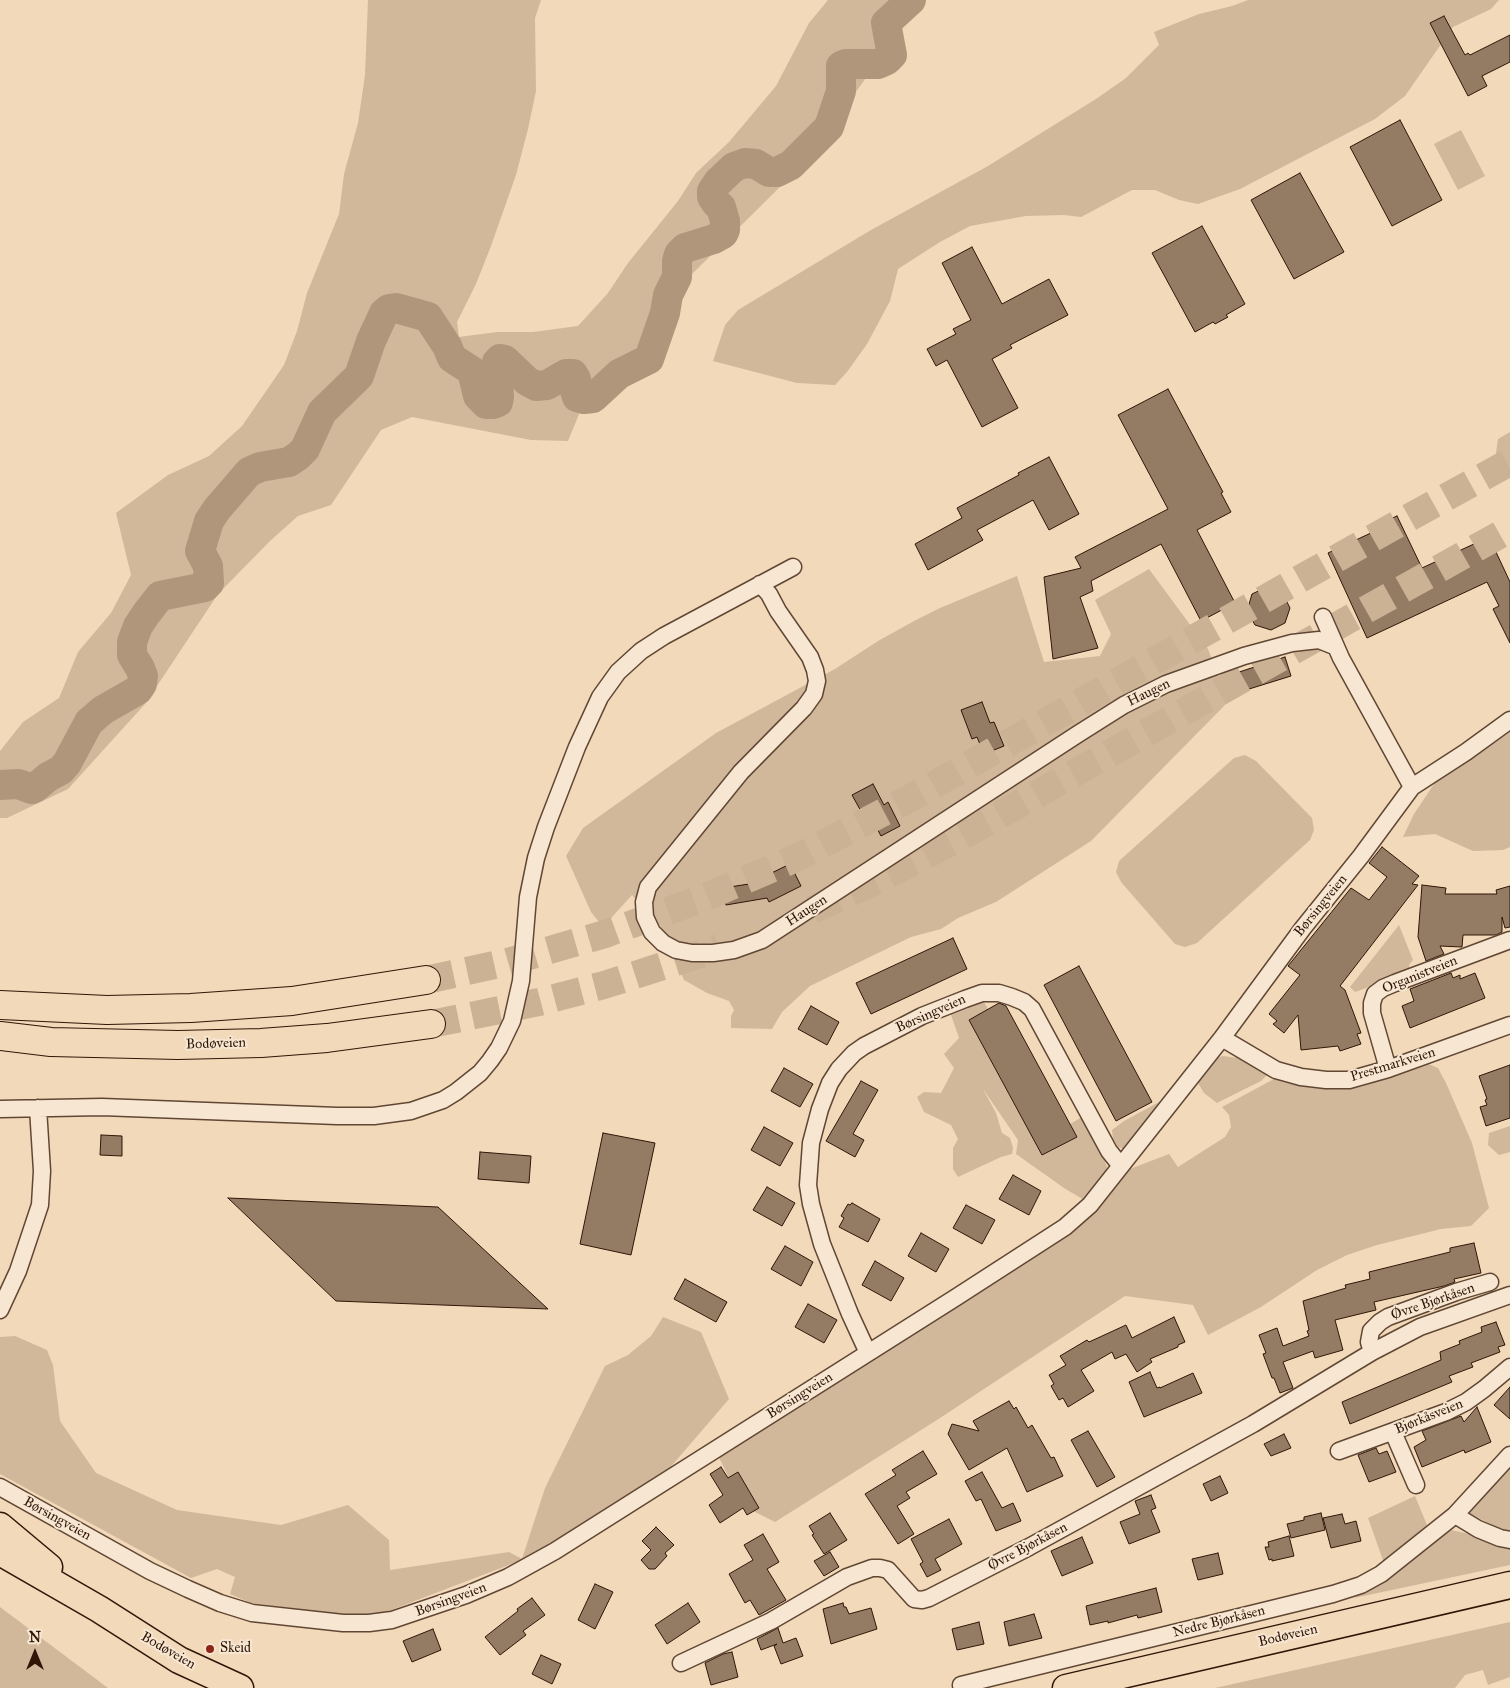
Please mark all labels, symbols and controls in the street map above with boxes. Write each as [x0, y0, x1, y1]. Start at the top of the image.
street label: Haugen [1125, 675, 1173, 711]
street label: Børsingveien [1291, 872, 1351, 940]
street label: Haugen [783, 892, 831, 930]
street label: Organistveien [1380, 952, 1460, 998]
street label: Børsingveien [894, 991, 968, 1037]
street label: Bodøveien [186, 1035, 246, 1053]
street label: Prestmarkveien [1349, 1044, 1437, 1086]
street label: Øvre Bjørkåsen [1389, 1280, 1477, 1324]
street label: Børsingveien [764, 1369, 836, 1423]
street label: Bjørkåsveien [1392, 1396, 1466, 1438]
street label: Børsingveien [20, 1494, 94, 1544]
street label: Øvre Bjørkåsen [986, 1519, 1070, 1575]
street label: Børsingveien [413, 1579, 489, 1621]
street label: Nedre Bjørkåsen [1171, 1602, 1267, 1642]
street label: Bodøveien [1257, 1621, 1319, 1651]
north arrow [10, 1628, 60, 1678]
text: N [29, 1629, 41, 1646]
street label: Bodøveien [138, 1629, 198, 1673]
place label: Skeid [220, 1641, 251, 1657]
marker: Skeid [204, 1643, 216, 1655]

